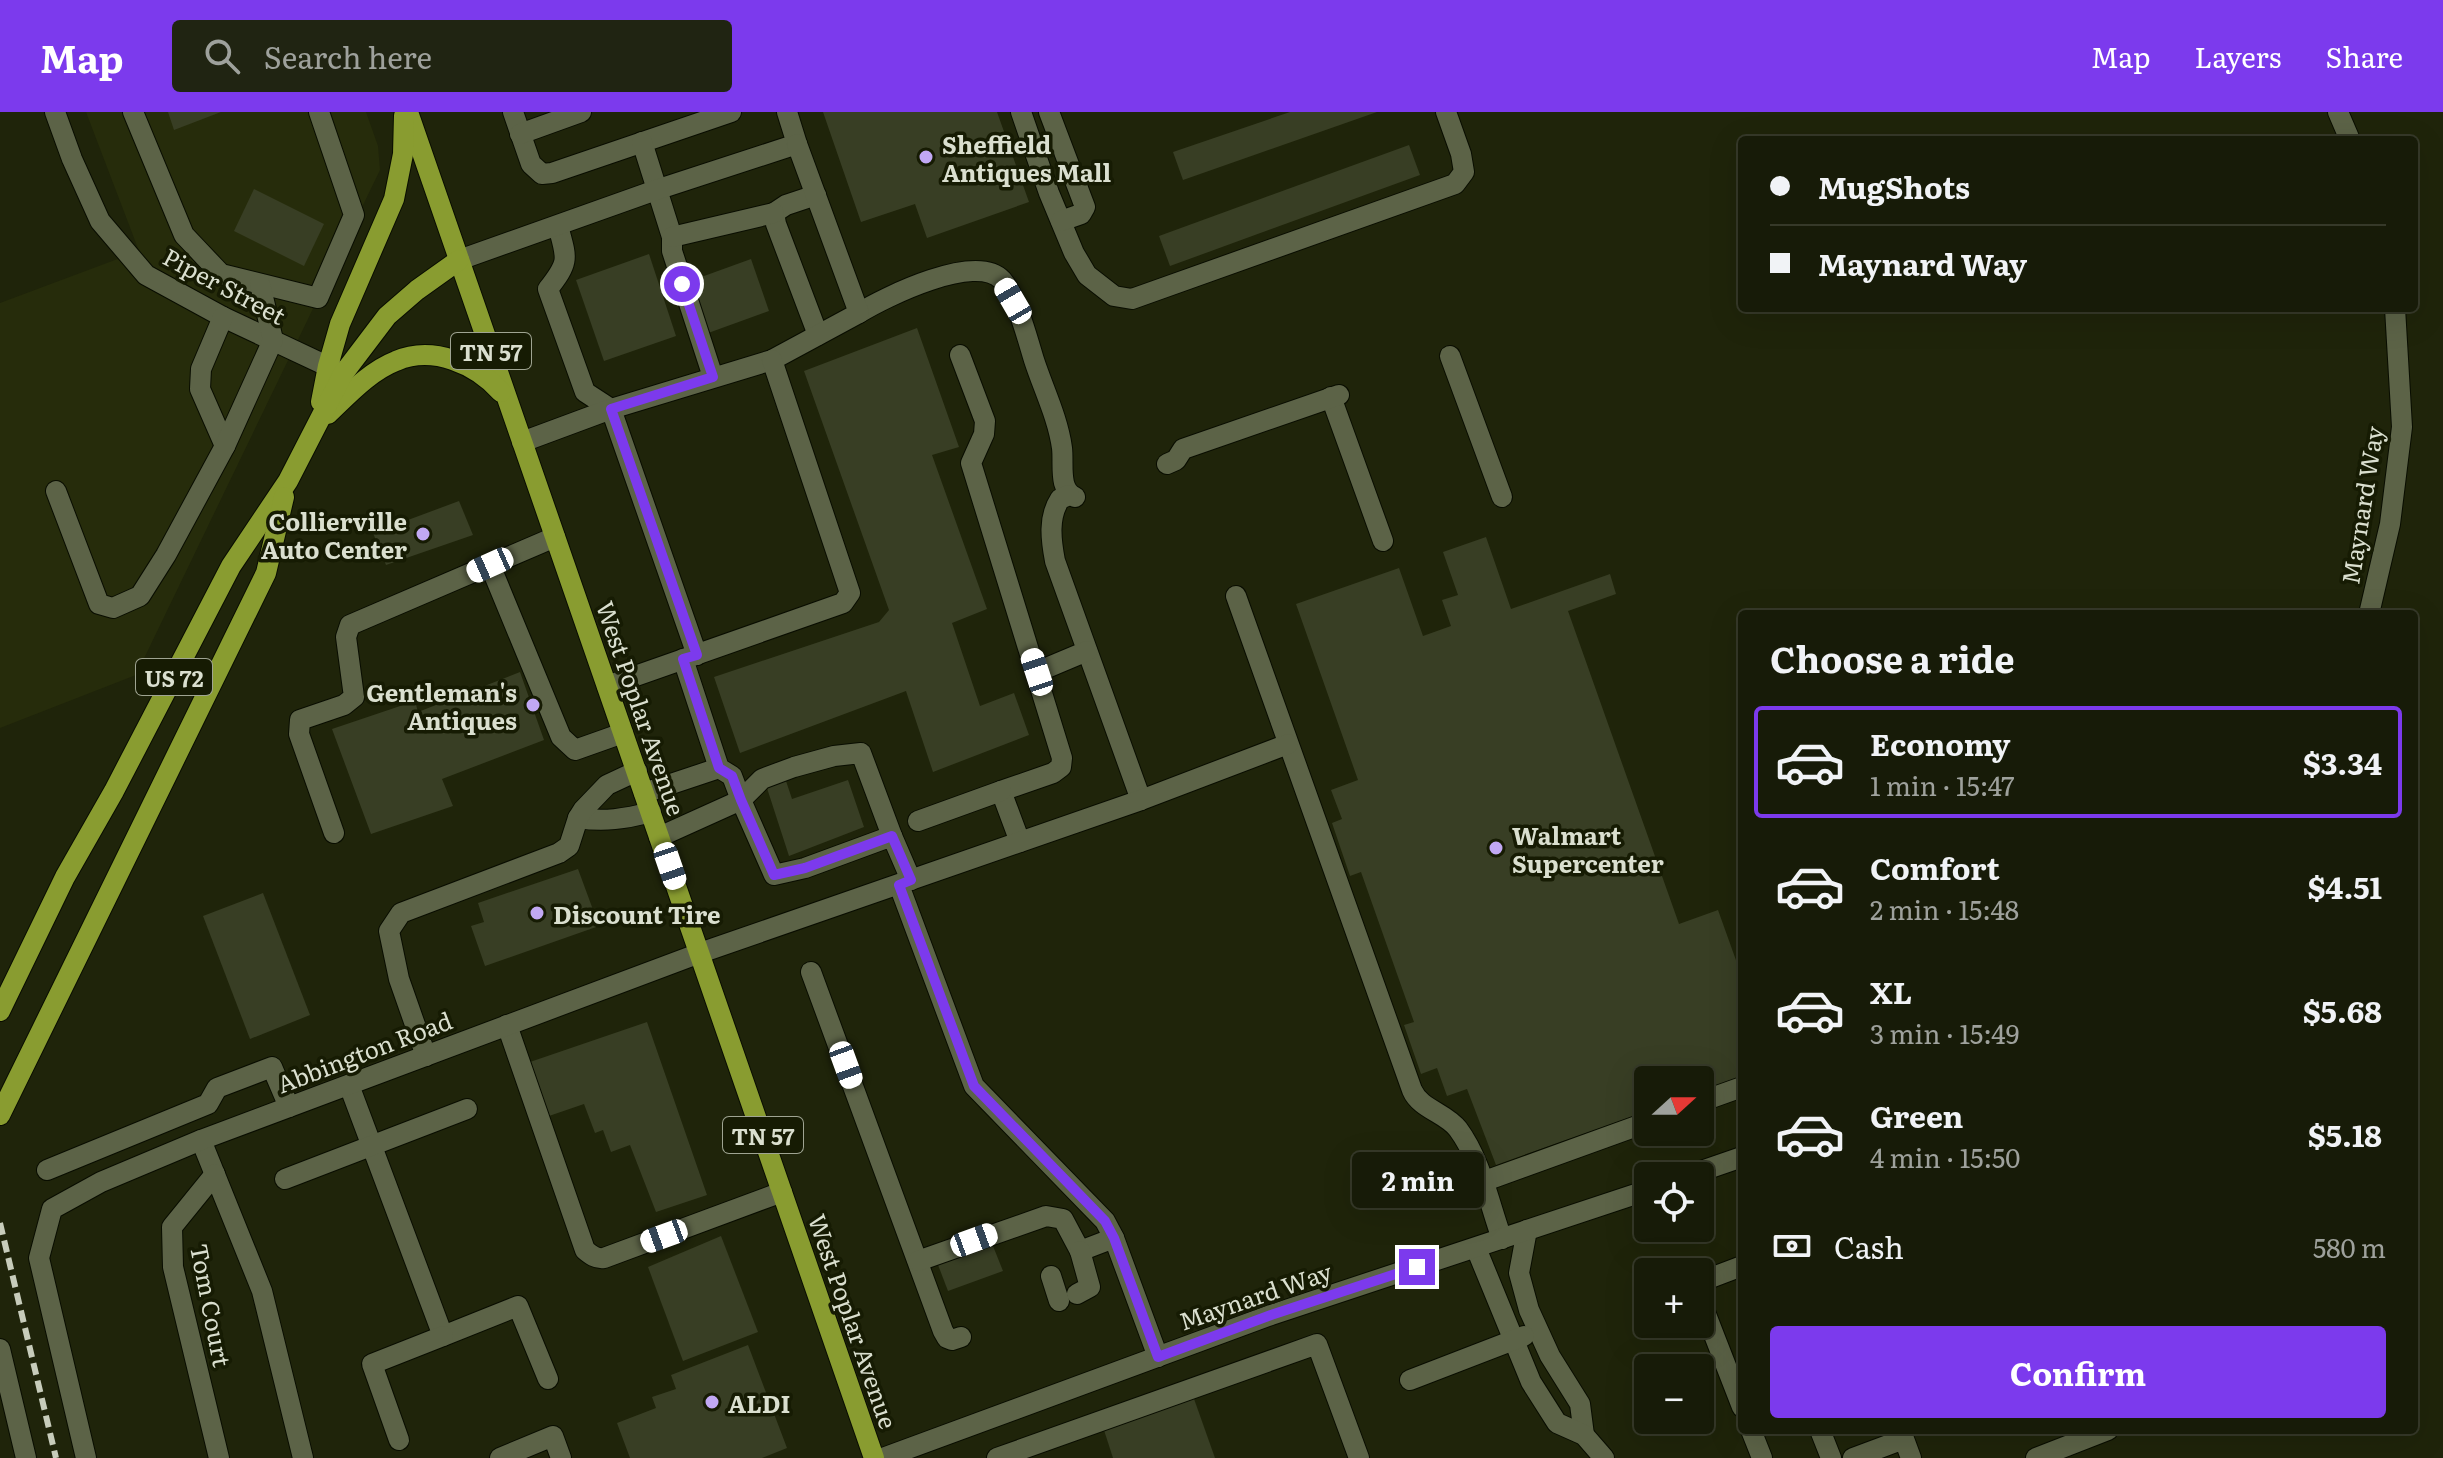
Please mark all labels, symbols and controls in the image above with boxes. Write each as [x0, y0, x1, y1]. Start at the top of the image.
search box [172, 20, 732, 92]
text: Map [40, 28, 124, 85]
icon: search [200, 34, 244, 78]
text: Search here [264, 34, 432, 78]
text: Map [2091, 35, 2150, 77]
text: Layers [2194, 35, 2281, 77]
text: Share [2325, 35, 2403, 77]
place label: Sheffield Antiques Mall [942, 126, 1112, 189]
marker: Sheffield Antiques Mall [917, 148, 935, 166]
text: MugShots [1818, 164, 1970, 208]
street label: Piper Street [158, 238, 293, 332]
text: Maynard Way [1818, 241, 2027, 285]
route start [664, 266, 700, 302]
car [991, 274, 1035, 328]
road number: TN 57 [451, 333, 531, 369]
street label: Maynard Way [2331, 423, 2391, 587]
place label: Collierville Auto Center [261, 503, 407, 566]
marker: Collierville Auto Center [414, 525, 432, 543]
car [463, 544, 517, 586]
street label: West Poplar Avenue [589, 596, 695, 820]
text: Choose a ride [1770, 631, 2015, 684]
car [1018, 645, 1056, 699]
road number: US 72 [136, 659, 212, 695]
place label: Gentleman's Antiques [366, 674, 517, 737]
marker: Gentleman's Antiques [524, 696, 542, 714]
text: Economy [1870, 721, 2010, 765]
icon: car [1774, 726, 1846, 798]
text: $3.34 [2303, 740, 2382, 784]
text: 1 min · 15:47 [1870, 765, 2014, 804]
place label: Walmart Supercenter [1512, 817, 1664, 880]
car [651, 839, 689, 893]
marker: Walmart Supercenter [1487, 839, 1505, 857]
text: Comfort [1870, 845, 2000, 889]
icon: car [1774, 850, 1846, 922]
text: $4.51 [2307, 864, 2382, 908]
text: 2 min · 15:48 [1870, 889, 2019, 928]
place label: Discount Tire [553, 896, 721, 931]
marker: Discount Tire [528, 904, 546, 922]
text: XL [1870, 969, 1912, 1013]
icon: car [1774, 974, 1846, 1046]
text: $5.68 [2303, 988, 2382, 1032]
street label: Abbington Road [271, 1001, 457, 1101]
text: 3 min · 15:49 [1870, 1013, 2019, 1052]
car [827, 1038, 865, 1092]
north arrow [1634, 1066, 1714, 1146]
map controls [1634, 1066, 1714, 1434]
text: Green [1870, 1093, 1963, 1137]
icon: car [1774, 1098, 1846, 1170]
text: $5.18 [2308, 1112, 2382, 1156]
road number: TN 57 [723, 1117, 803, 1153]
text: 4 min · 15:50 [1870, 1137, 2020, 1176]
callout: 2 min [1351, 1151, 1483, 1207]
text: 2 min [1382, 1160, 1454, 1199]
button: locate [1634, 1162, 1714, 1242]
street label: West Poplar Avenue [801, 1209, 907, 1433]
car [637, 1217, 691, 1255]
car [947, 1221, 1001, 1259]
icon: cash [1770, 1224, 1814, 1268]
text: Cash [1834, 1224, 1904, 1268]
text: 580 m [2313, 1227, 2386, 1266]
street label: Tom Court [183, 1240, 241, 1370]
route end [1399, 1249, 1435, 1285]
street label: Maynard Way [1174, 1252, 1336, 1338]
button: + [1634, 1258, 1714, 1338]
button: Confirm [1770, 1326, 2386, 1418]
button: − [1634, 1354, 1714, 1434]
place label: ALDI [728, 1385, 790, 1420]
marker: ALDI [703, 1393, 721, 1411]

